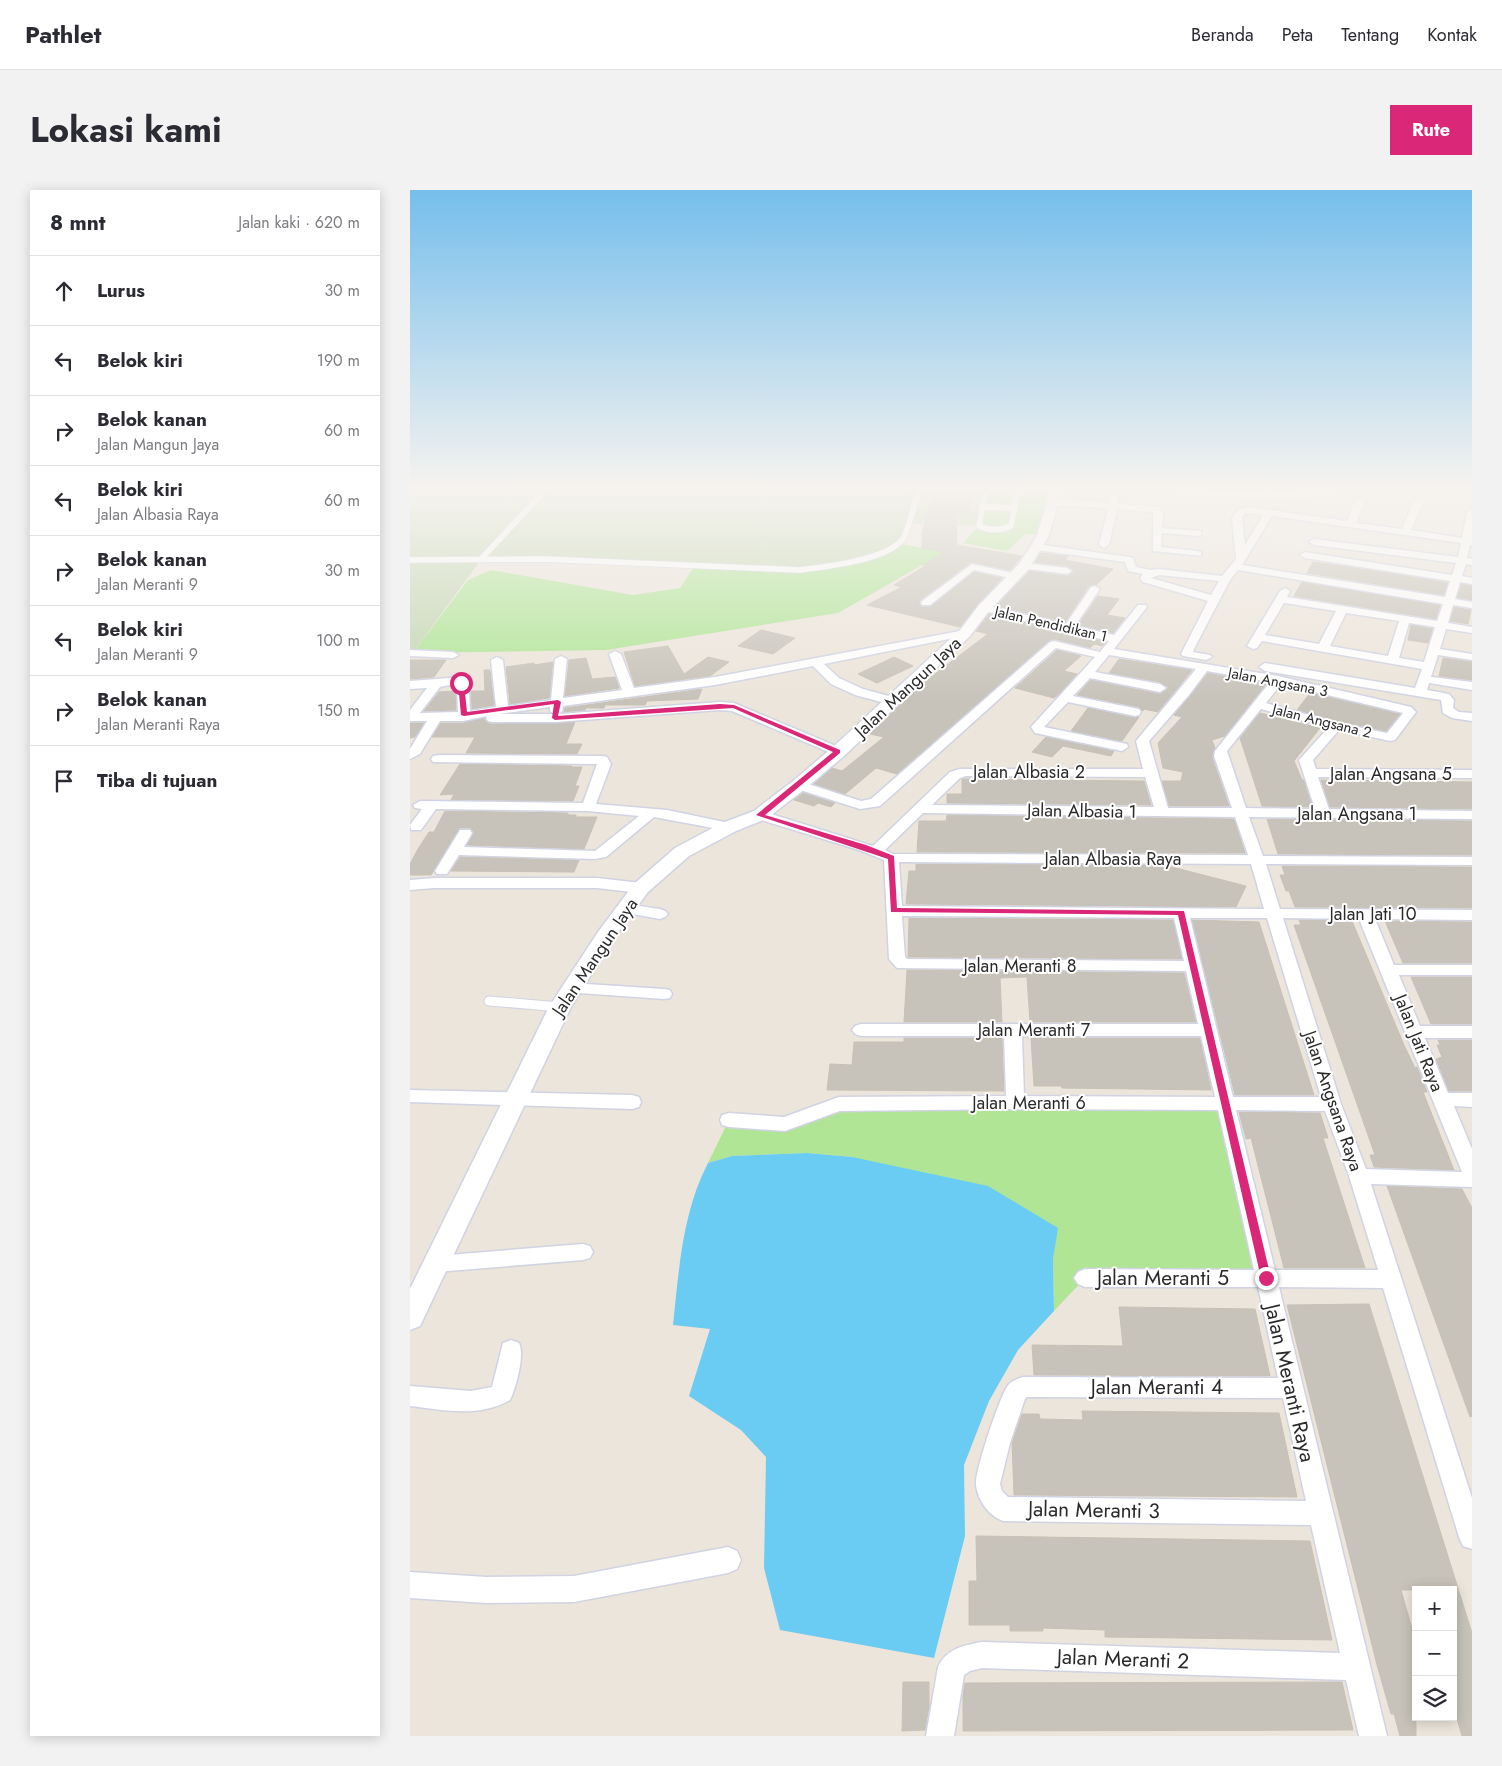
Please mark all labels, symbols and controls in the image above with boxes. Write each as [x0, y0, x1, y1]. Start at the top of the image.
text: Pathlet [25, 17, 101, 52]
text: Beranda [1191, 22, 1254, 48]
text: Peta [1282, 22, 1313, 48]
text: Tentang [1341, 22, 1399, 48]
text: Kontak [1427, 22, 1477, 48]
text: Lokasi kami [30, 105, 222, 155]
button: Rute [1390, 105, 1472, 155]
text: 8 mnt [50, 208, 105, 238]
text: Jalan kaki · 620 m [238, 211, 360, 234]
icon: ahead [50, 277, 78, 305]
text: Lurus [97, 277, 145, 304]
text: 30 m [324, 279, 360, 302]
icon: left [50, 347, 78, 375]
text: Belok kiri [97, 347, 183, 374]
text: 190 m [317, 349, 360, 372]
text: Belok kanan [97, 406, 207, 433]
icon: right [50, 417, 78, 445]
text: 60 m [324, 419, 360, 442]
text: Jalan Mangun Jaya [97, 433, 219, 456]
text: Belok kiri [97, 476, 183, 503]
icon: left [50, 487, 78, 515]
text: 60 m [324, 489, 360, 512]
text: Jalan Albasia Raya [97, 503, 219, 526]
text: Belok kanan [97, 546, 207, 573]
icon: right [50, 557, 78, 585]
text: 30 m [324, 559, 360, 582]
text: Jalan Meranti 9 [97, 573, 198, 596]
street label: Jalan Pendidikan 1 [991, 600, 1110, 648]
text: Belok kiri [97, 616, 183, 643]
icon: left [50, 627, 78, 655]
text: 100 m [316, 629, 360, 652]
street label: Jalan Mangun Jaya [847, 631, 967, 745]
text: Jalan Meranti 9 [97, 643, 198, 666]
street label: Jalan Angsana 3 [1224, 661, 1330, 702]
route start [450, 672, 473, 695]
text: Belok kanan [97, 686, 207, 713]
icon: right [50, 697, 78, 725]
street label: Jalan Angsana 2 [1268, 698, 1374, 744]
text: 150 m [317, 699, 360, 722]
text: Jalan Meranti Raya [97, 713, 220, 736]
street label: Jalan Albasia 2 [971, 759, 1085, 785]
street label: Jalan Angsana 5 [1328, 761, 1452, 787]
icon: arrive [50, 767, 78, 795]
text: Tiba di tujuan [97, 767, 217, 794]
street label: Jalan Albasia 1 [1025, 797, 1137, 825]
street label: Jalan Angsana 1 [1295, 801, 1417, 827]
street label: Jalan Albasia Raya [1043, 846, 1181, 872]
street label: Jalan Mangun Jaya [545, 893, 644, 1023]
street label: Jalan Jati 10 [1328, 901, 1417, 927]
street label: Jalan Meranti 8 [962, 953, 1077, 979]
street label: Jalan Jati Raya [1387, 988, 1450, 1096]
street label: Jalan Meranti 7 [976, 1017, 1091, 1043]
street label: Jalan Angsana Raya [1296, 1025, 1369, 1175]
street label: Jalan Meranti 6 [970, 1090, 1086, 1116]
street label: Jalan Meranti 5 [1094, 1263, 1229, 1293]
route end [1255, 1267, 1278, 1290]
street label: Jalan Meranti Raya [1257, 1298, 1323, 1465]
street label: Jalan Meranti 4 [1088, 1372, 1223, 1402]
street label: Jalan Meranti 3 [1025, 1494, 1160, 1526]
map controls [1412, 1586, 1457, 1721]
button: + [1412, 1586, 1457, 1631]
button: − [1412, 1631, 1457, 1676]
street label: Jalan Meranti 2 [1053, 1642, 1190, 1676]
button: layers [1412, 1676, 1457, 1721]

